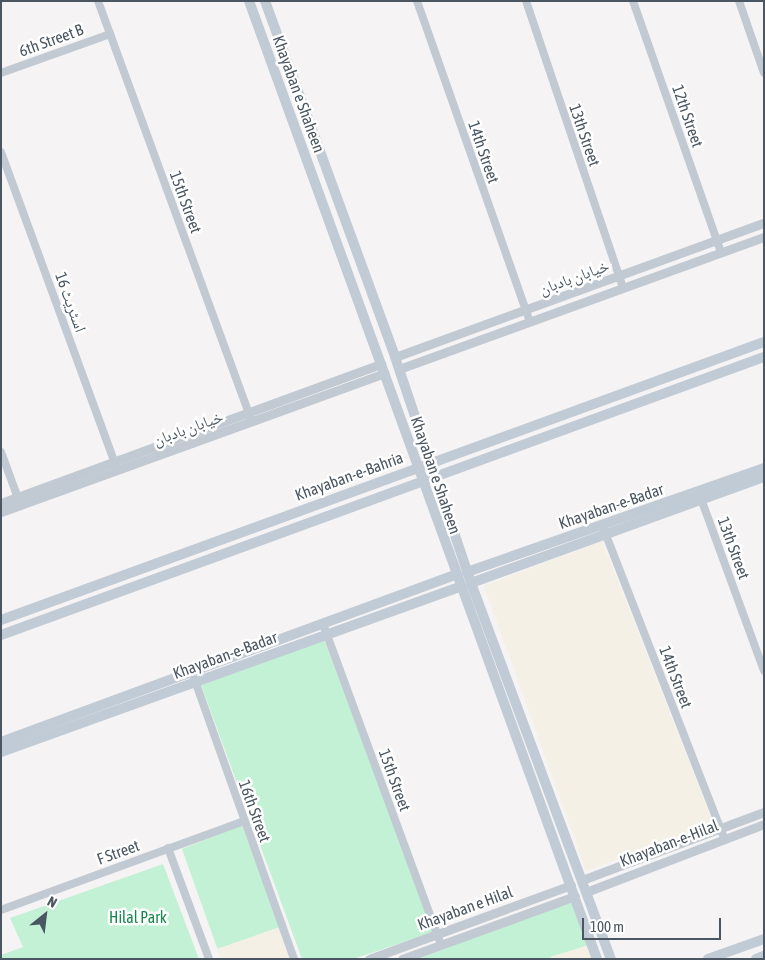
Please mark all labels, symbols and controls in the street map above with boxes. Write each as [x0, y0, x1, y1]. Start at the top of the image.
street label: 6th Street B [16, 20, 86, 60]
street label: Khayaban e Shaheen [269, 33, 329, 155]
street label: 12th Street [668, 82, 708, 150]
street label: 13th Street [565, 101, 605, 169]
street label: 14th Street [464, 118, 504, 186]
street label: 15th Street [166, 168, 206, 236]
street label: خیابان بادبان [536, 256, 612, 298]
street label: اسٹریٹ 16 [51, 269, 91, 335]
street label: خیابان بادبان [150, 407, 226, 449]
street label: Khayaban e Shaheen [407, 414, 465, 536]
street label: Khayaban-e-Bahria [292, 448, 406, 504]
street label: Khayaban-e-Badar [556, 479, 666, 533]
street label: 13th Street [714, 514, 754, 582]
street label: Khayaban-e-Badar [170, 627, 280, 683]
street label: 14th Street [655, 643, 697, 711]
street label: 15th Street [375, 746, 415, 814]
street label: 16th Street [235, 777, 275, 845]
street label: Khayaban-e-Hilal [617, 815, 721, 871]
street label: F Street [94, 835, 142, 869]
street label: Khayaban e Hilal [415, 882, 515, 934]
north arrow [20, 890, 70, 940]
text: N [45, 893, 60, 911]
park label: Hilal Park [109, 907, 167, 927]
scale bar [585, 908, 724, 940]
text: 100 m [590, 918, 624, 935]

